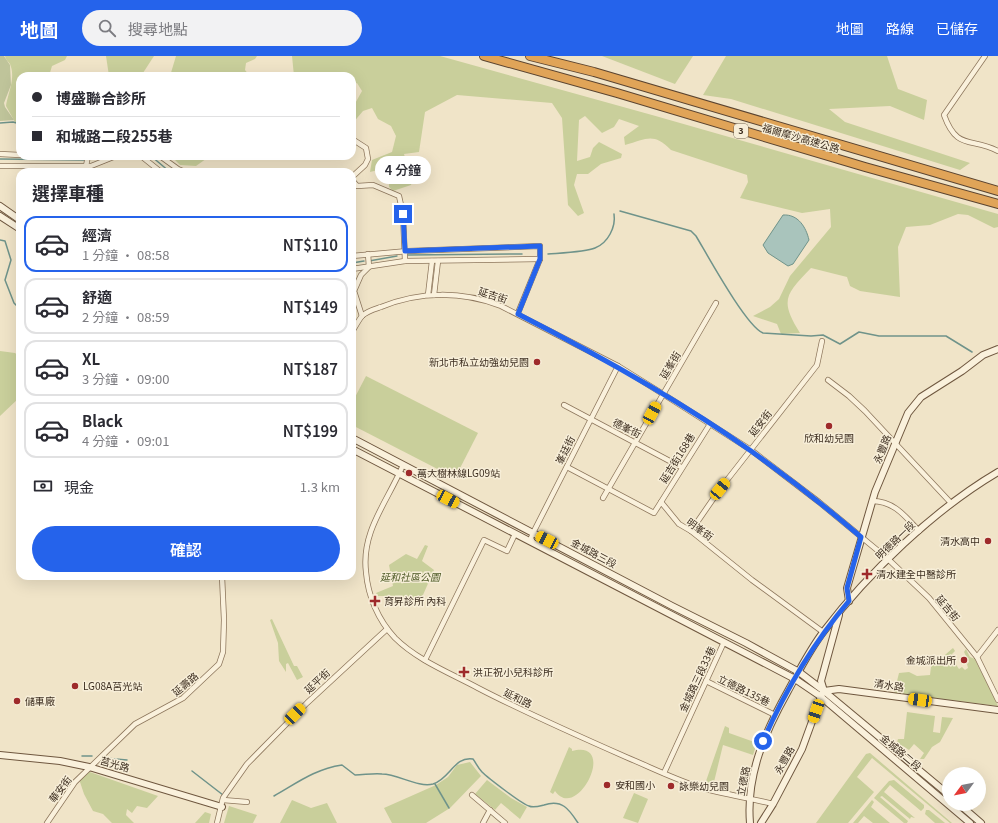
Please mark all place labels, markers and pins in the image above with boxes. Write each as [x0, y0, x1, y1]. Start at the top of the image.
place label: 新北市私立幼強幼兒園 [429, 354, 529, 369]
marker: 新北市私立幼強幼兒園 [532, 357, 542, 367]
marker: 欣和幼兒園 [824, 421, 834, 431]
place label: 欣和幼兒園 [804, 430, 854, 445]
place label: 萬大樹林線LG09站 [417, 465, 500, 480]
marker: 萬大樹林線LG09站 [404, 468, 414, 478]
place label: 清水高中 [940, 533, 980, 548]
marker: 清水高中 [983, 536, 993, 546]
place label: 清水建全中醫診所 [876, 566, 956, 581]
marker: 清水建全中醫診所 [861, 568, 873, 580]
place label: 育昇診所 內科 [384, 593, 446, 608]
marker: 育昇診所 內科 [369, 595, 381, 607]
place label: 金城派出所 [906, 652, 956, 667]
marker: 金城派出所 [959, 655, 969, 665]
place label: 洪正祝小兒科診所 [473, 664, 553, 679]
marker: 洪正祝小兒科診所 [458, 666, 470, 678]
place label: LG08A莒光站 [83, 678, 142, 693]
marker: LG08A莒光站 [70, 681, 80, 691]
place label: 儲車廠 [25, 693, 55, 708]
marker: 儲車廠 [12, 696, 22, 706]
place label: 安和國小 [615, 777, 655, 792]
place label: 詠樂幼兒園 [679, 778, 729, 793]
marker: 安和國小 [602, 780, 612, 790]
marker: 詠樂幼兒園 [666, 781, 676, 791]

